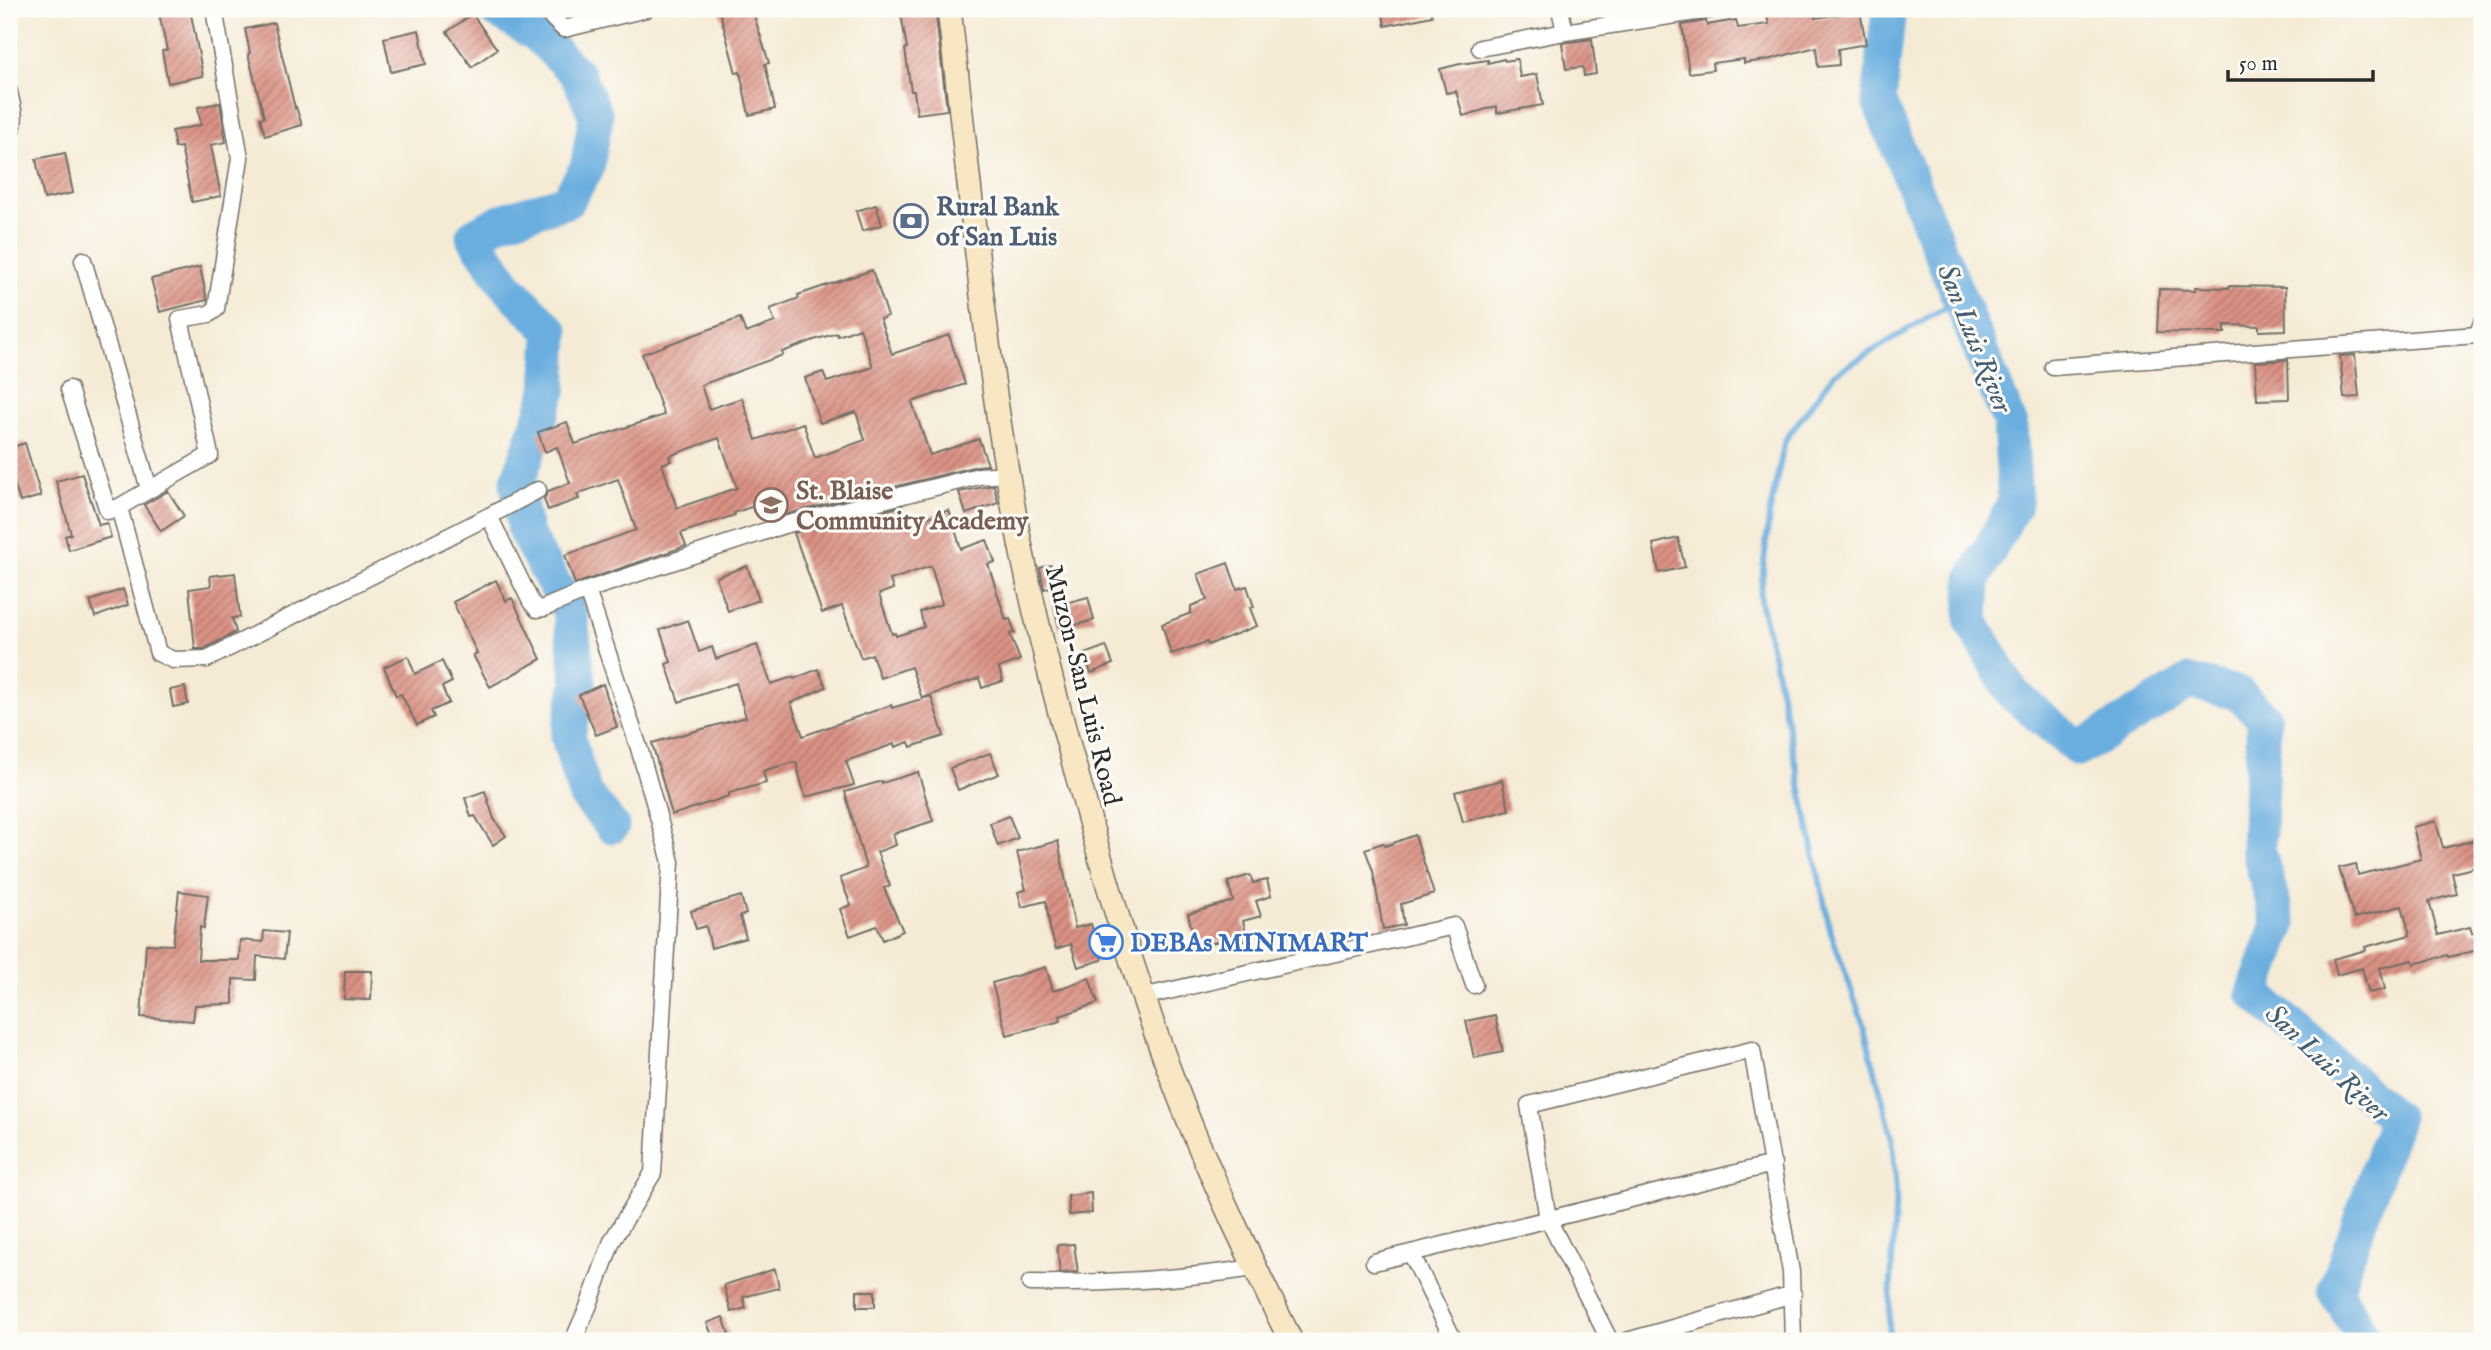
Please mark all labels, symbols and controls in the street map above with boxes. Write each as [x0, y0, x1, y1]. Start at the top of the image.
scale bar [2228, 38, 2374, 82]
text: 50 m [2239, 51, 2278, 78]
place label: Rural Bank of San Luis [936, 191, 1060, 254]
bank icon: Rural Bank of San Luis [892, 202, 930, 240]
water label: San Luis River [1928, 259, 2020, 420]
place label: St. Blaise Community Academy [796, 475, 1030, 538]
school or university icon: St. Blaise Community Academy [752, 486, 790, 524]
street label: Muzon-San Luis Road [1037, 562, 1128, 809]
supermarket icon: DEBAs MINIMART [1087, 923, 1125, 961]
place label: DEBAs MINIMART [1130, 927, 1369, 960]
water label: San Luis River [2257, 997, 2397, 1131]

